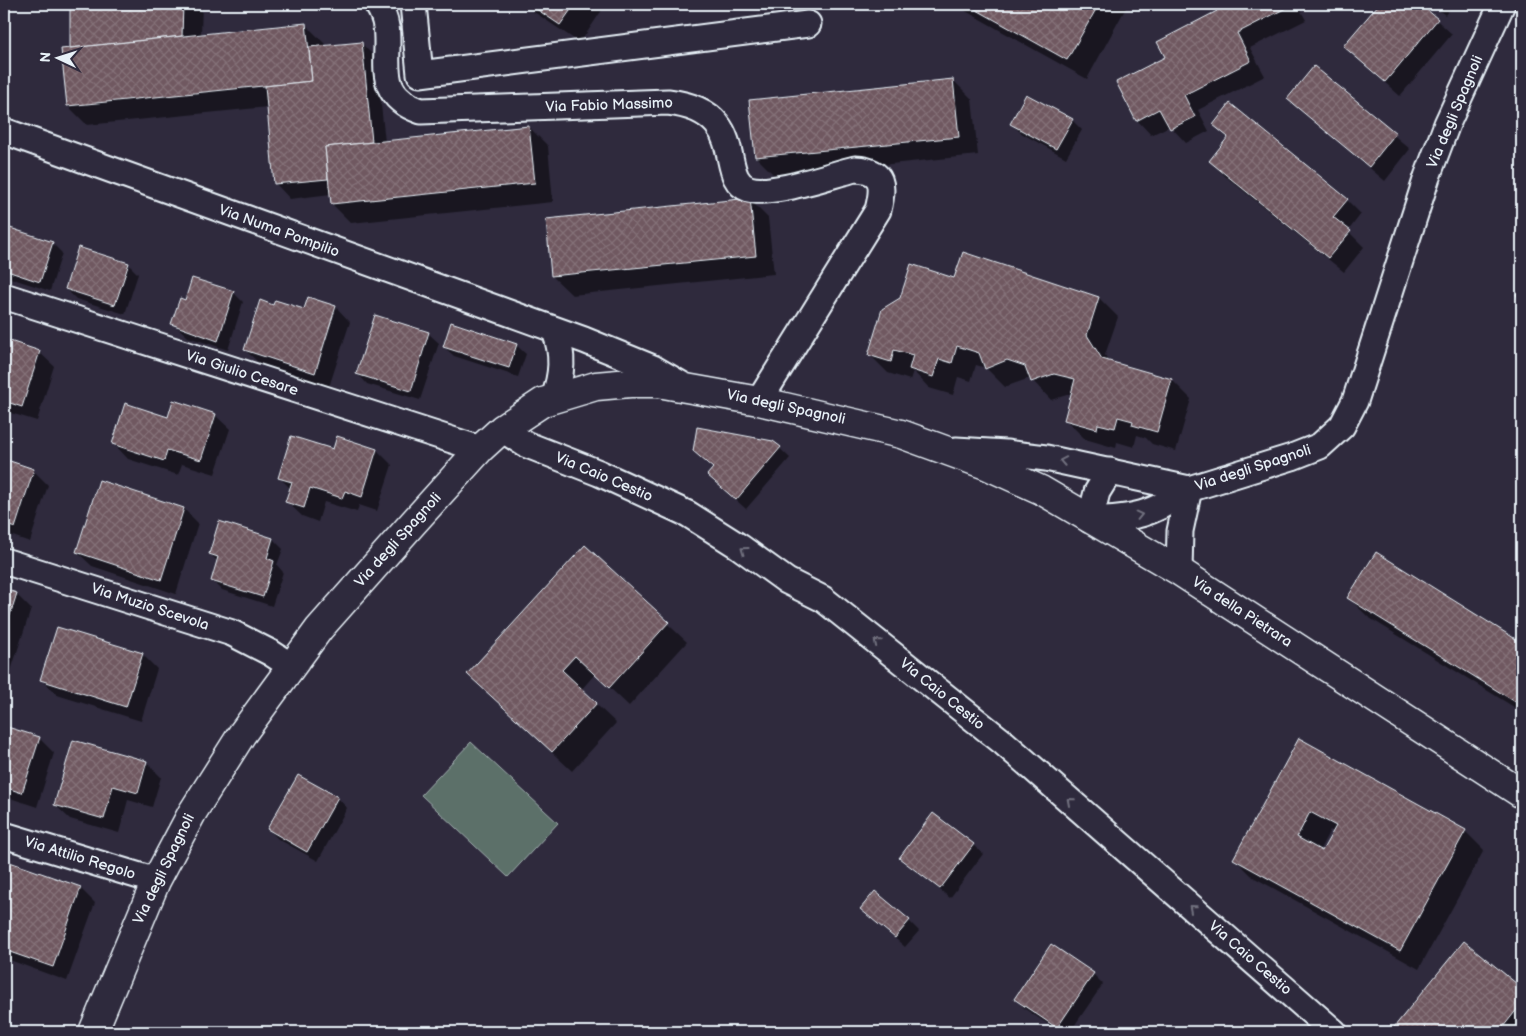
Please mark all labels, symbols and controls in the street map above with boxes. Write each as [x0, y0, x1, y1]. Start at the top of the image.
north arrow [32, 32, 82, 82]
text: N [37, 51, 54, 63]
street label: Via degli Spagnoli [1423, 53, 1487, 171]
street label: Via Fabio Massimo [545, 93, 673, 117]
street label: Via Numa Pompilio [216, 200, 342, 262]
street label: Via Giulio Cesare [183, 346, 301, 400]
street label: Via degli Spagnoli [725, 385, 847, 429]
street label: Via degli Spagnoli [1193, 440, 1313, 496]
street label: Via Caio Cestio [552, 448, 656, 506]
one-way arrow [1058, 456, 1067, 467]
street label: Via degli Spagnoli [351, 489, 445, 591]
one-way arrow [1134, 510, 1143, 521]
one-way arrow [740, 547, 750, 556]
street label: Via della Pietrara [1188, 573, 1296, 651]
street label: Via Muzio Scevola [89, 579, 211, 635]
one-way arrow [874, 639, 883, 647]
street label: Via Caio Cestio [896, 654, 988, 734]
one-way arrow [1067, 798, 1076, 807]
street label: Via degli Spagnoli [129, 811, 199, 927]
street label: Via Attilio Regolo [22, 832, 138, 884]
one-way arrow [1189, 905, 1198, 914]
street label: Via Caio Cestio [1204, 917, 1296, 999]

